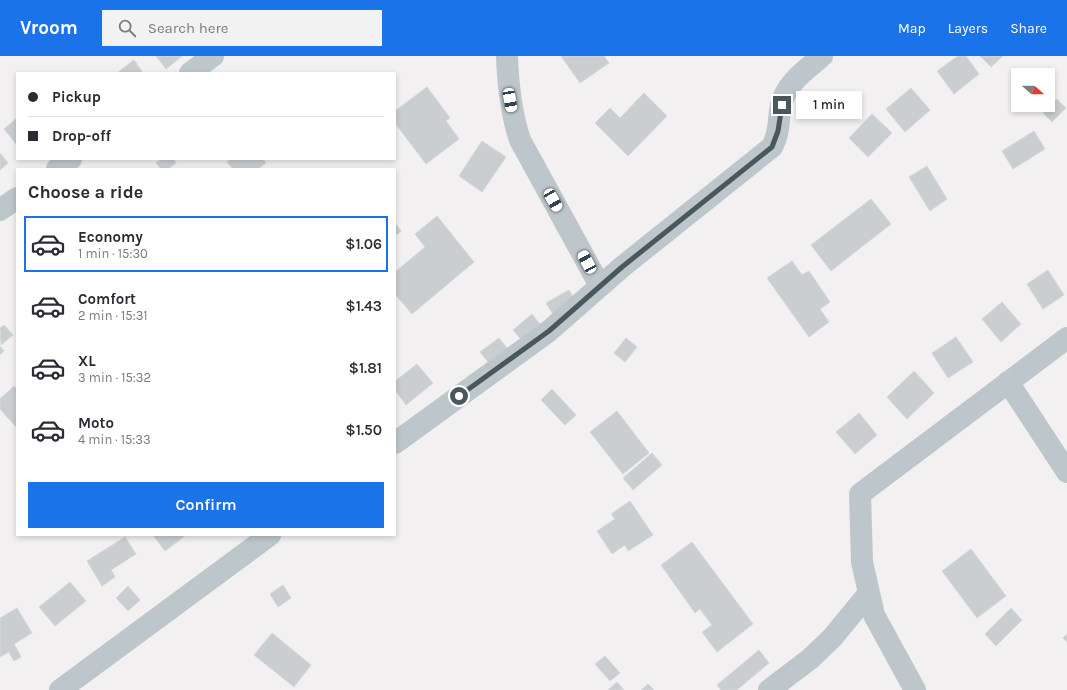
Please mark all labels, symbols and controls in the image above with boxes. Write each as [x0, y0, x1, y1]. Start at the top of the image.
search box [102, 10, 382, 46]
text: Vroom [20, 17, 78, 39]
icon: search [116, 17, 138, 39]
text: Search here [148, 19, 229, 37]
text: Map [898, 20, 926, 37]
text: Layers [948, 20, 988, 37]
text: Share [1010, 20, 1047, 37]
north arrow [1011, 68, 1055, 112]
map controls [1011, 68, 1055, 112]
car [502, 87, 518, 113]
text: Pickup [52, 88, 101, 106]
callout: 1 min [796, 91, 862, 119]
route end [773, 96, 791, 114]
text: 1 min [813, 97, 845, 112]
text: Drop-off [52, 127, 111, 145]
text: Choose a ride [28, 181, 143, 203]
car [542, 187, 564, 213]
icon: car [30, 226, 66, 262]
text: Economy [78, 228, 143, 246]
text: $1.06 [345, 235, 382, 253]
text: 1 min · 15:30 [78, 246, 148, 261]
car [576, 249, 598, 275]
icon: car [30, 288, 66, 324]
text: Comfort [78, 290, 136, 308]
text: $1.43 [346, 297, 382, 315]
text: 2 min · 15:31 [78, 308, 148, 323]
icon: car [30, 350, 66, 386]
text: XL [78, 352, 96, 370]
text: $1.81 [349, 359, 382, 377]
text: 3 min · 15:32 [78, 370, 151, 385]
route start [450, 387, 468, 405]
icon: car [30, 412, 66, 448]
text: Moto [78, 414, 114, 432]
text: $1.50 [346, 421, 382, 439]
text: 4 min · 15:33 [78, 432, 151, 447]
button: Confirm [28, 482, 384, 528]

